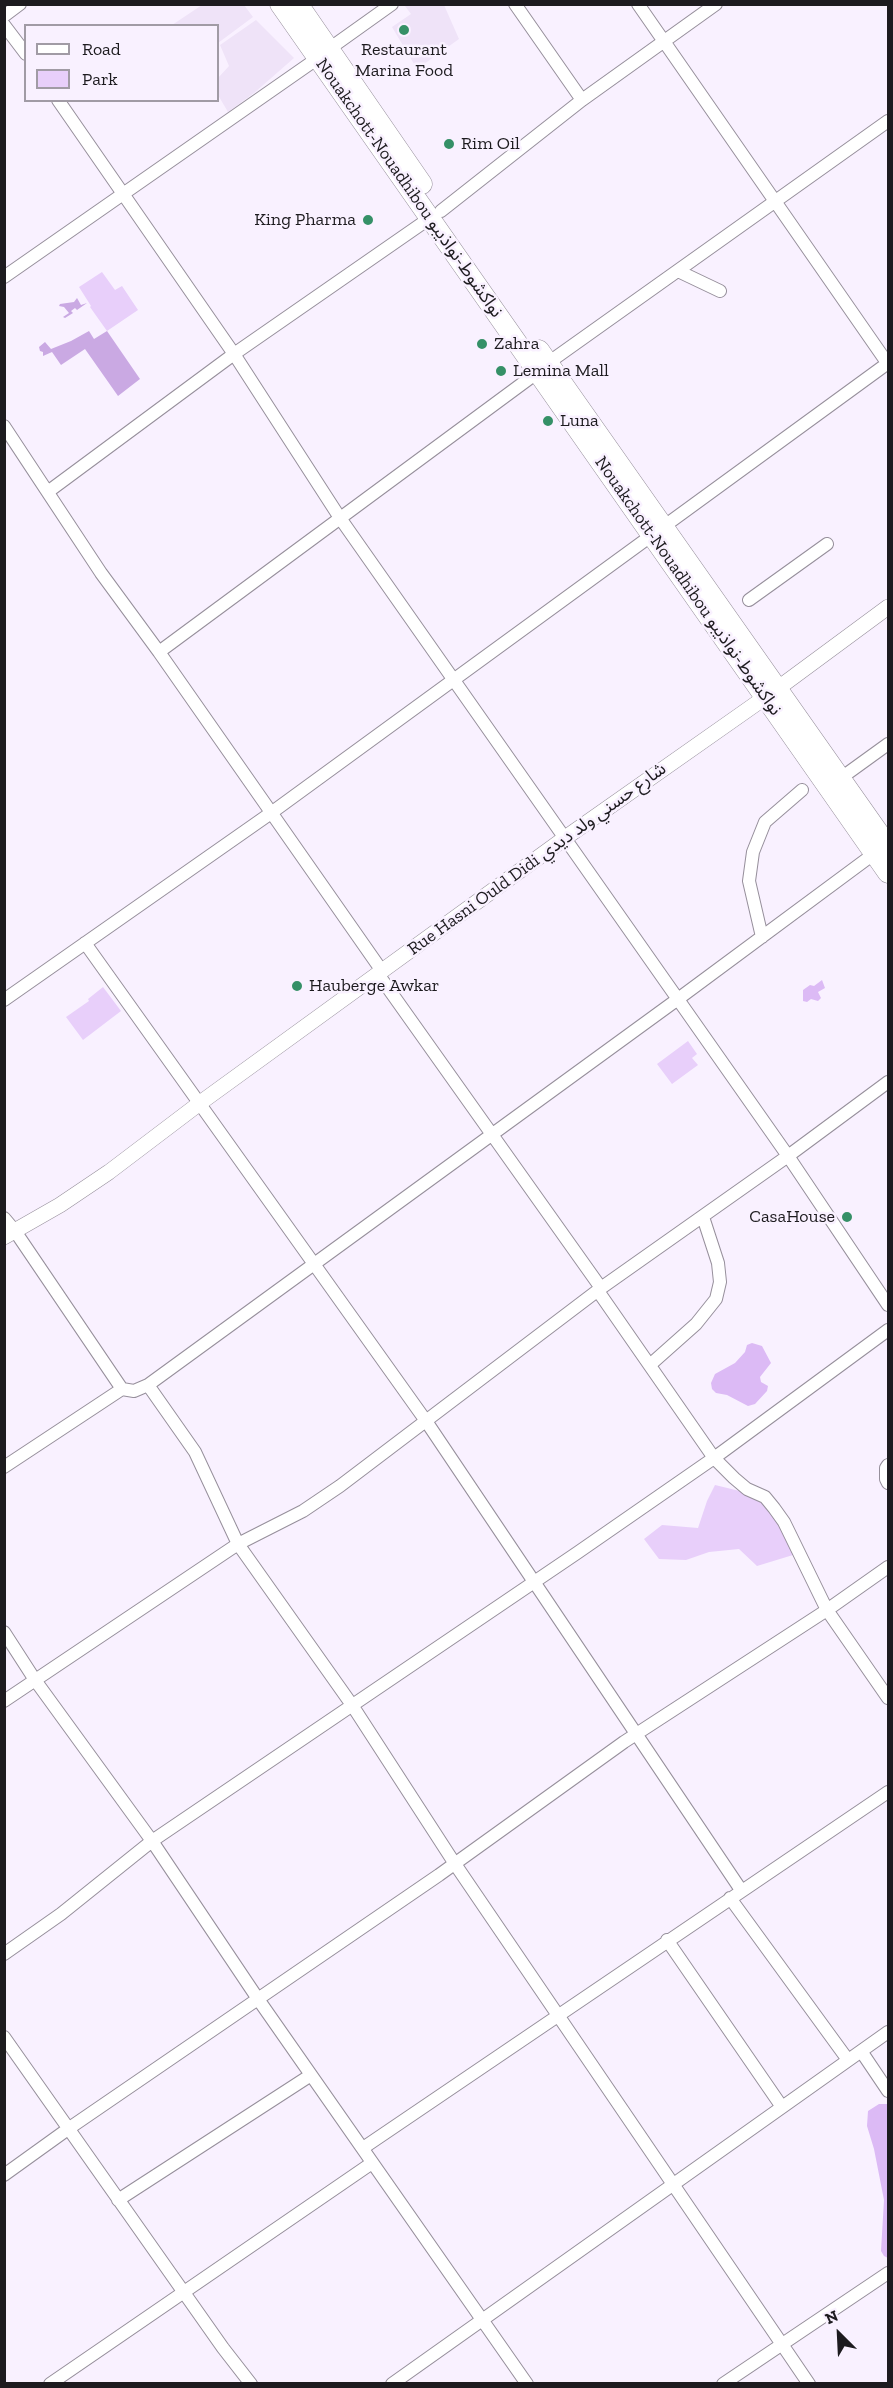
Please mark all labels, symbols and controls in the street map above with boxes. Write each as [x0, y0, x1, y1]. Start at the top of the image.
marker: Restaurant Marina Food [397, 23, 411, 37]
legend [24, 24, 219, 102]
text: Road [82, 38, 121, 60]
place label: Restaurant Marina Food [355, 39, 453, 82]
street label: Nouakchott-Nouadhibou نواكشوط-نواذيبو [311, 54, 507, 322]
text: Park [82, 68, 118, 90]
place label: Rim Oil [461, 133, 520, 155]
marker: Rim Oil [442, 137, 456, 151]
place label: King Pharma [254, 209, 356, 231]
marker: King Pharma [361, 213, 375, 227]
place label: Zahra [494, 333, 539, 355]
marker: Zahra [475, 337, 489, 351]
place label: Lemina Mall [513, 360, 609, 382]
marker: Lemina Mall [494, 364, 508, 378]
place label: Luna [560, 410, 599, 432]
marker: Luna [541, 414, 555, 428]
street label: Nouakchott-Nouadhibou نواكشوط-نواذيبو [590, 452, 786, 720]
street label: Rue Hasni Ould Didi شارع حسني ولد ديدي [404, 758, 670, 960]
place label: Hauberge Awkar [309, 975, 439, 997]
marker: Hauberge Awkar [290, 979, 304, 993]
place label: CasaHouse [749, 1206, 835, 1228]
marker: CasaHouse [840, 1210, 854, 1224]
north arrow [809, 2304, 869, 2364]
text: N [822, 2306, 841, 2328]

